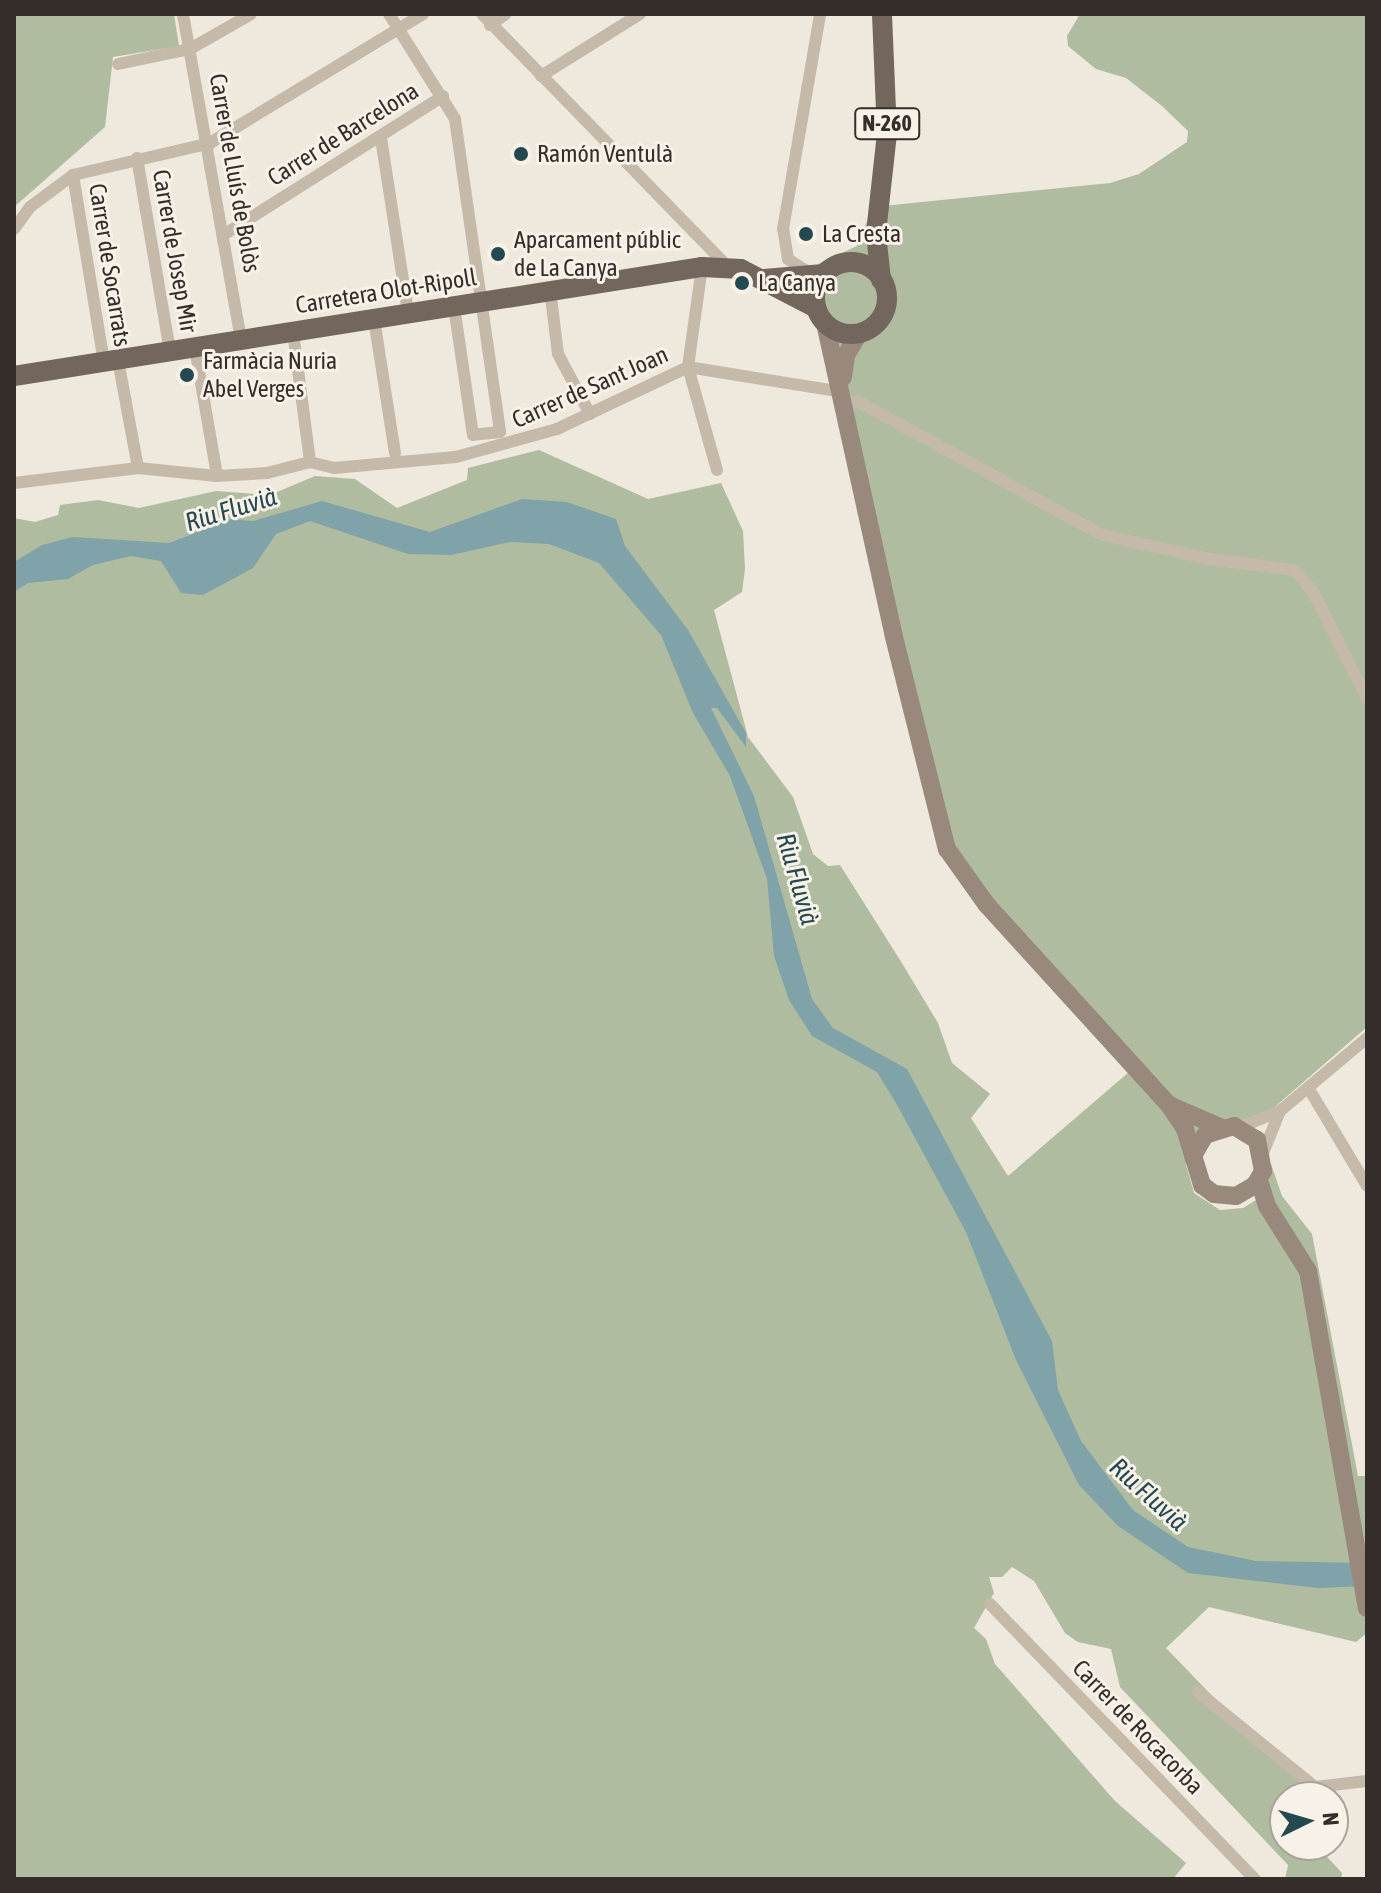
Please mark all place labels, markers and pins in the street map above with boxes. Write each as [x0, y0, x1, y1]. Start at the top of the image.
place label: Ramón Ventulà [537, 140, 673, 168]
marker: Ramón Ventulà [512, 145, 530, 163]
place label: La Cresta [822, 220, 901, 248]
marker: La Cresta [797, 225, 815, 243]
place label: Aparcament públic de La Canya [514, 226, 681, 282]
marker: Aparcament públic de La Canya [489, 245, 507, 263]
place label: La Canya [758, 269, 836, 297]
marker: La Canya [733, 274, 751, 292]
place label: Farmàcia Nuria Abel Verges [203, 347, 337, 403]
marker: Farmàcia Nuria Abel Verges [178, 366, 196, 384]

